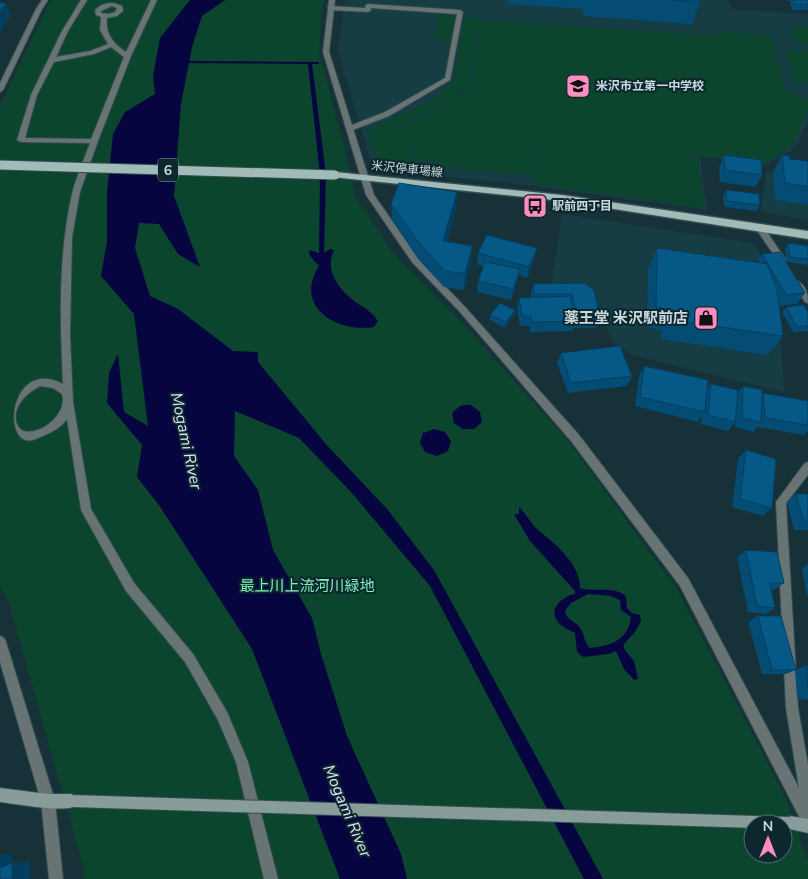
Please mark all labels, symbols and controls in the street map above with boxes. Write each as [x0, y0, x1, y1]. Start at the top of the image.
school or university icon: 米沢市立第一中学校 [565, 73, 591, 99]
place label: 米沢市立第一中学校 [596, 78, 704, 94]
street label: 米沢停車場線 [370, 157, 444, 181]
road number: 6 [158, 158, 178, 182]
bus stop icon: 駅前四丁目 [522, 193, 548, 219]
place label: 駅前四丁目 [552, 198, 612, 214]
shop icon: 薬王堂 米沢駅前店 [693, 305, 719, 331]
place label: 薬王堂 米沢駅前店 [564, 308, 688, 328]
water label: Mogami River [165, 390, 207, 493]
park label: 最上川上流河川緑地 [239, 576, 375, 596]
water label: Mogami River [318, 761, 377, 862]
north arrow [743, 814, 793, 864]
text: N [763, 817, 773, 836]

